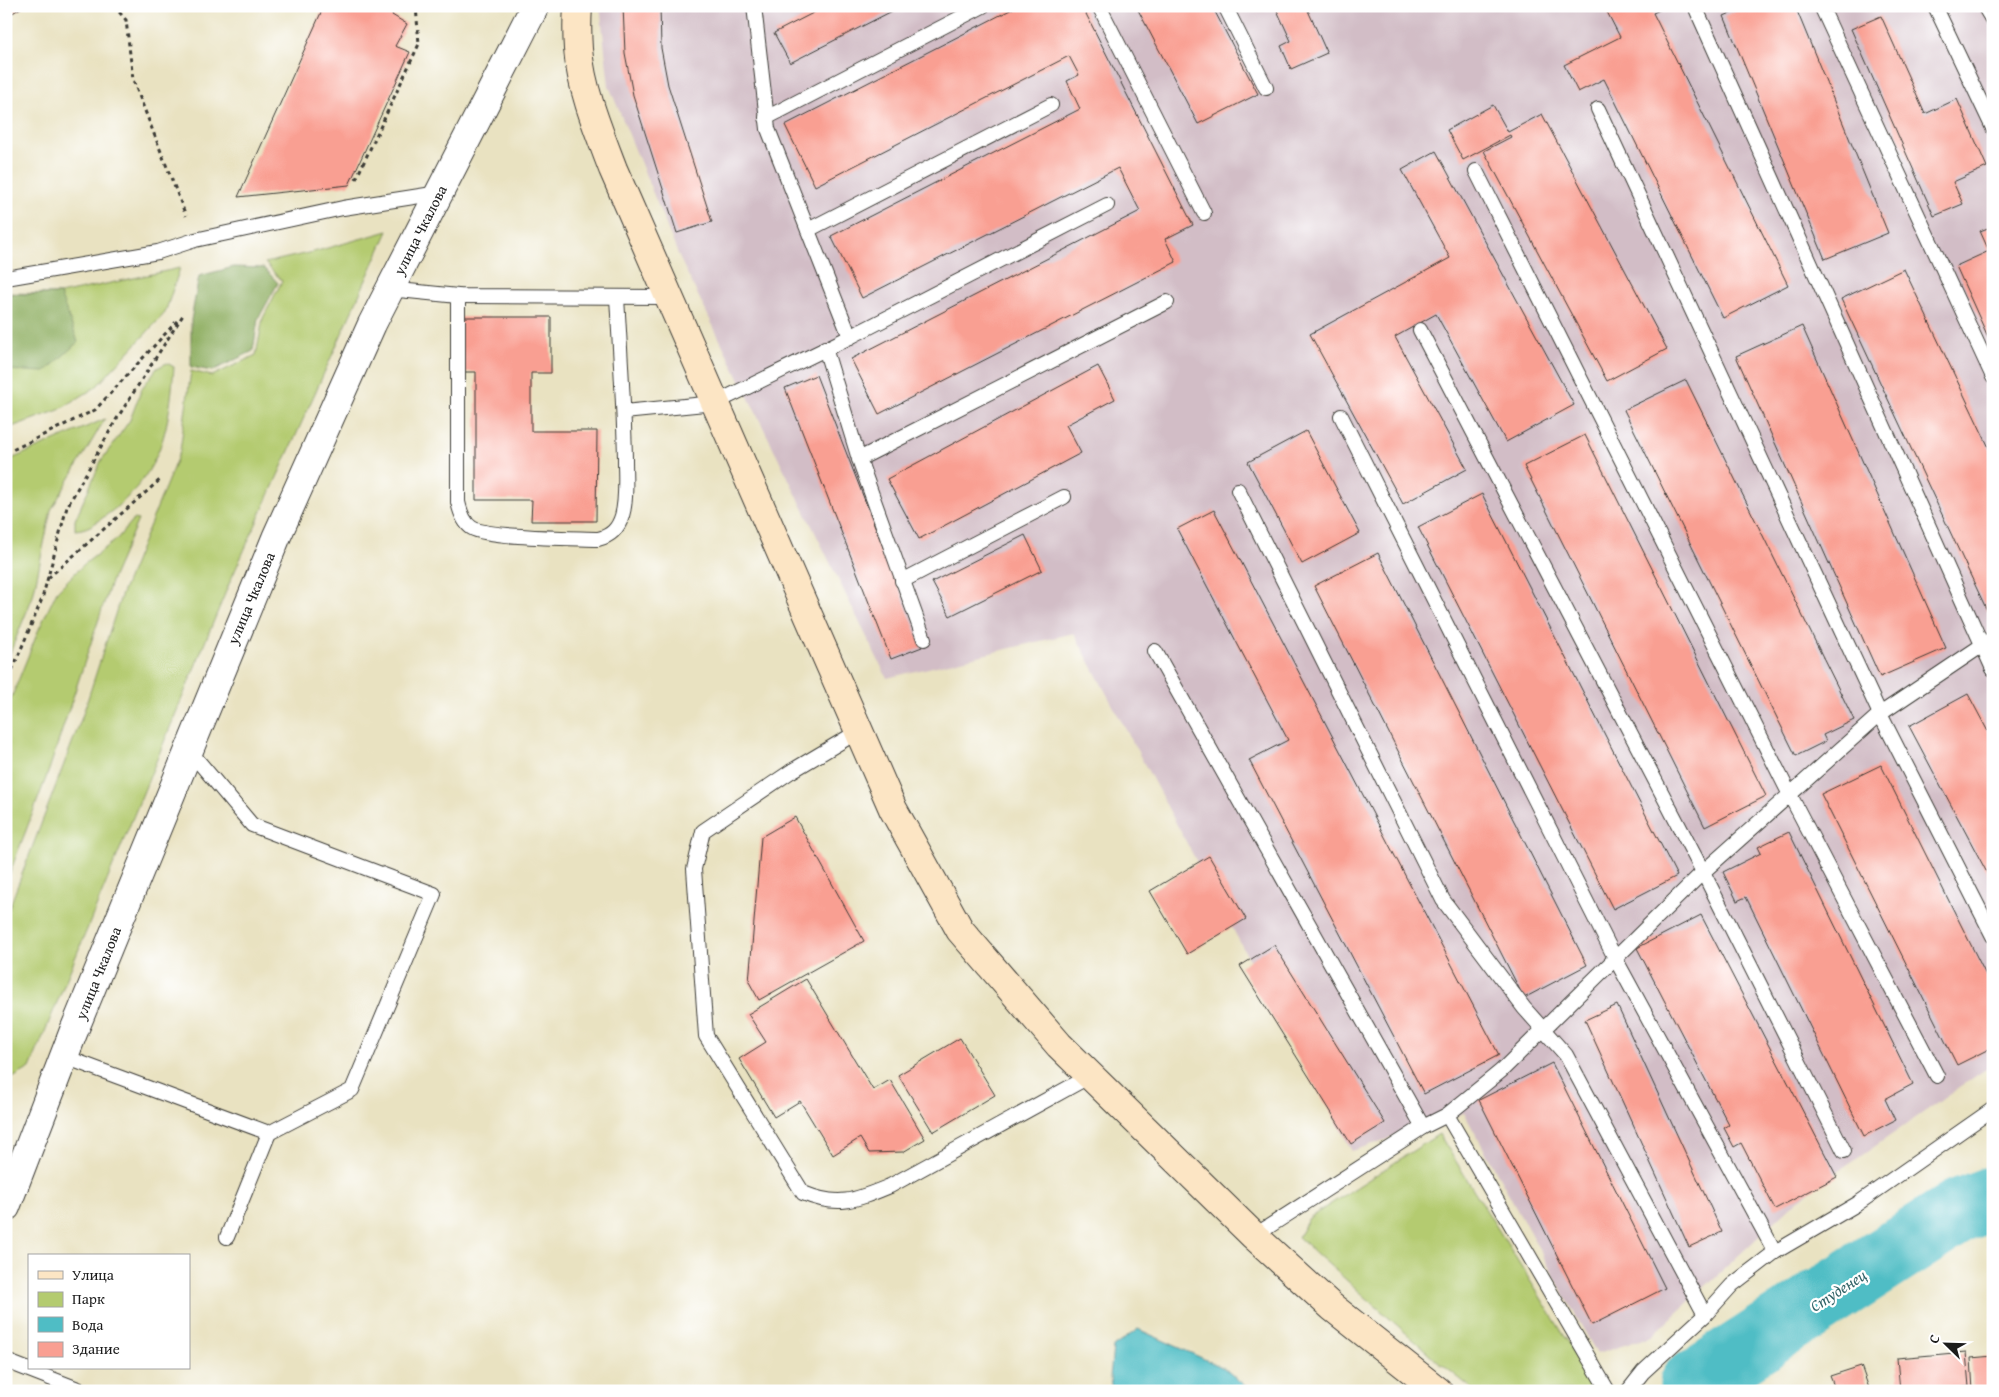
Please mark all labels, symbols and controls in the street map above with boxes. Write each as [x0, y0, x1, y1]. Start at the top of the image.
street label: улица Чкалова [388, 181, 452, 279]
street label: улица Чкалова [222, 548, 280, 648]
street label: улица Чкалова [69, 923, 126, 1023]
legend [28, 1254, 190, 1370]
water label: Студенец [1805, 1263, 1871, 1317]
text: Улица [72, 1264, 115, 1285]
text: Парк [72, 1288, 105, 1309]
text: Вода [72, 1314, 104, 1335]
north arrow [1922, 1320, 1972, 1370]
text: С [1923, 1331, 1945, 1346]
text: Здание [72, 1338, 120, 1359]

